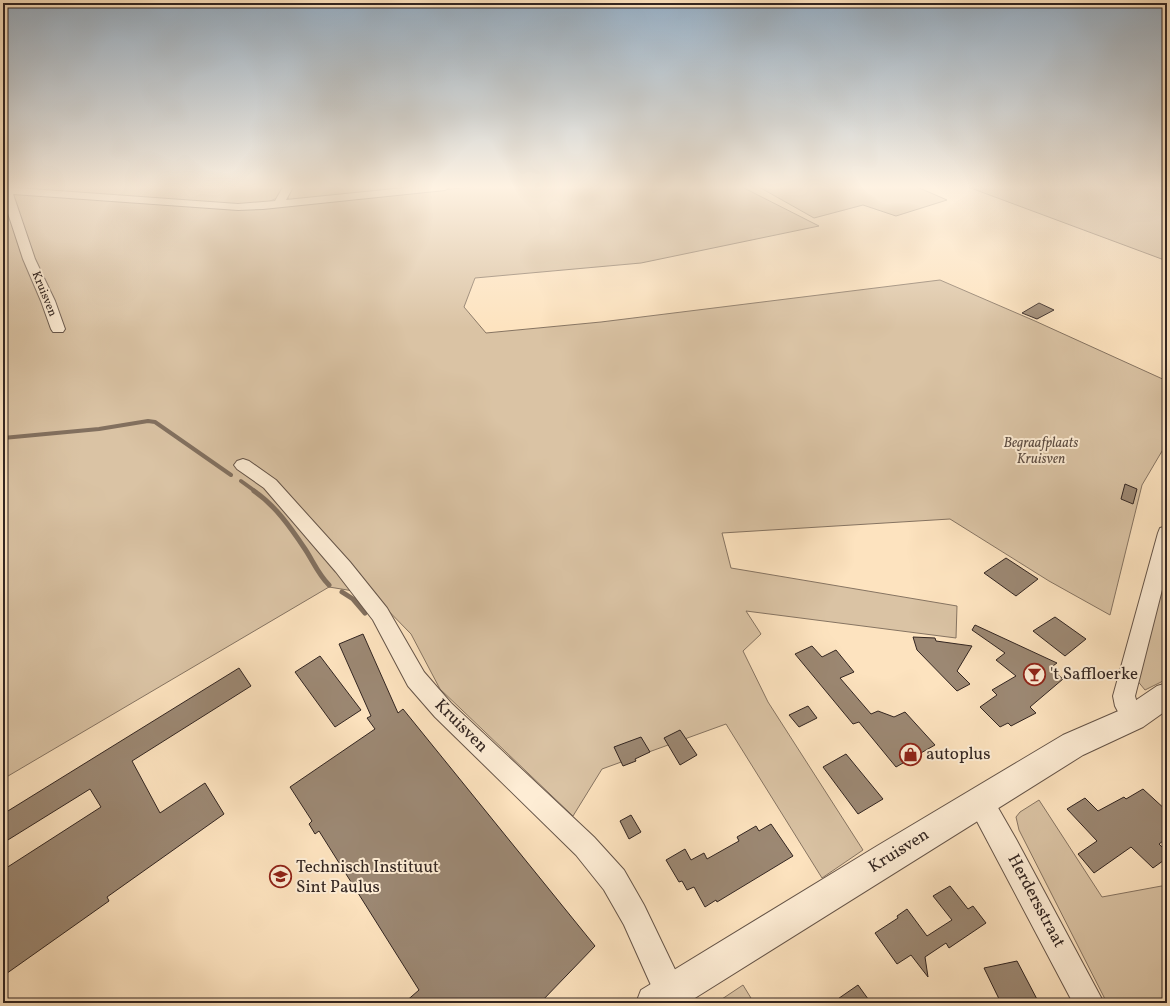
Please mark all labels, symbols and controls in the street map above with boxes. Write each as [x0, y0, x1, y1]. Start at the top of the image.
street label: Kruisven [28, 269, 60, 319]
park label: Begraafplaats Kruisven [1004, 434, 1078, 469]
bar icon: 't Saffloerke [1022, 661, 1048, 687]
place label: 't Saffloerke [1050, 663, 1138, 686]
street label: Kruisven [429, 694, 493, 758]
shop icon: autoplus [898, 741, 924, 767]
place label: autoplus [926, 743, 990, 766]
street label: Kruisven [864, 823, 934, 879]
street label: Herdersstraat [1002, 850, 1070, 952]
place label: Technisch Instituut Sint Paulus [296, 856, 439, 899]
school or university icon: Technisch Instituut Sint Paulus [268, 864, 294, 890]

